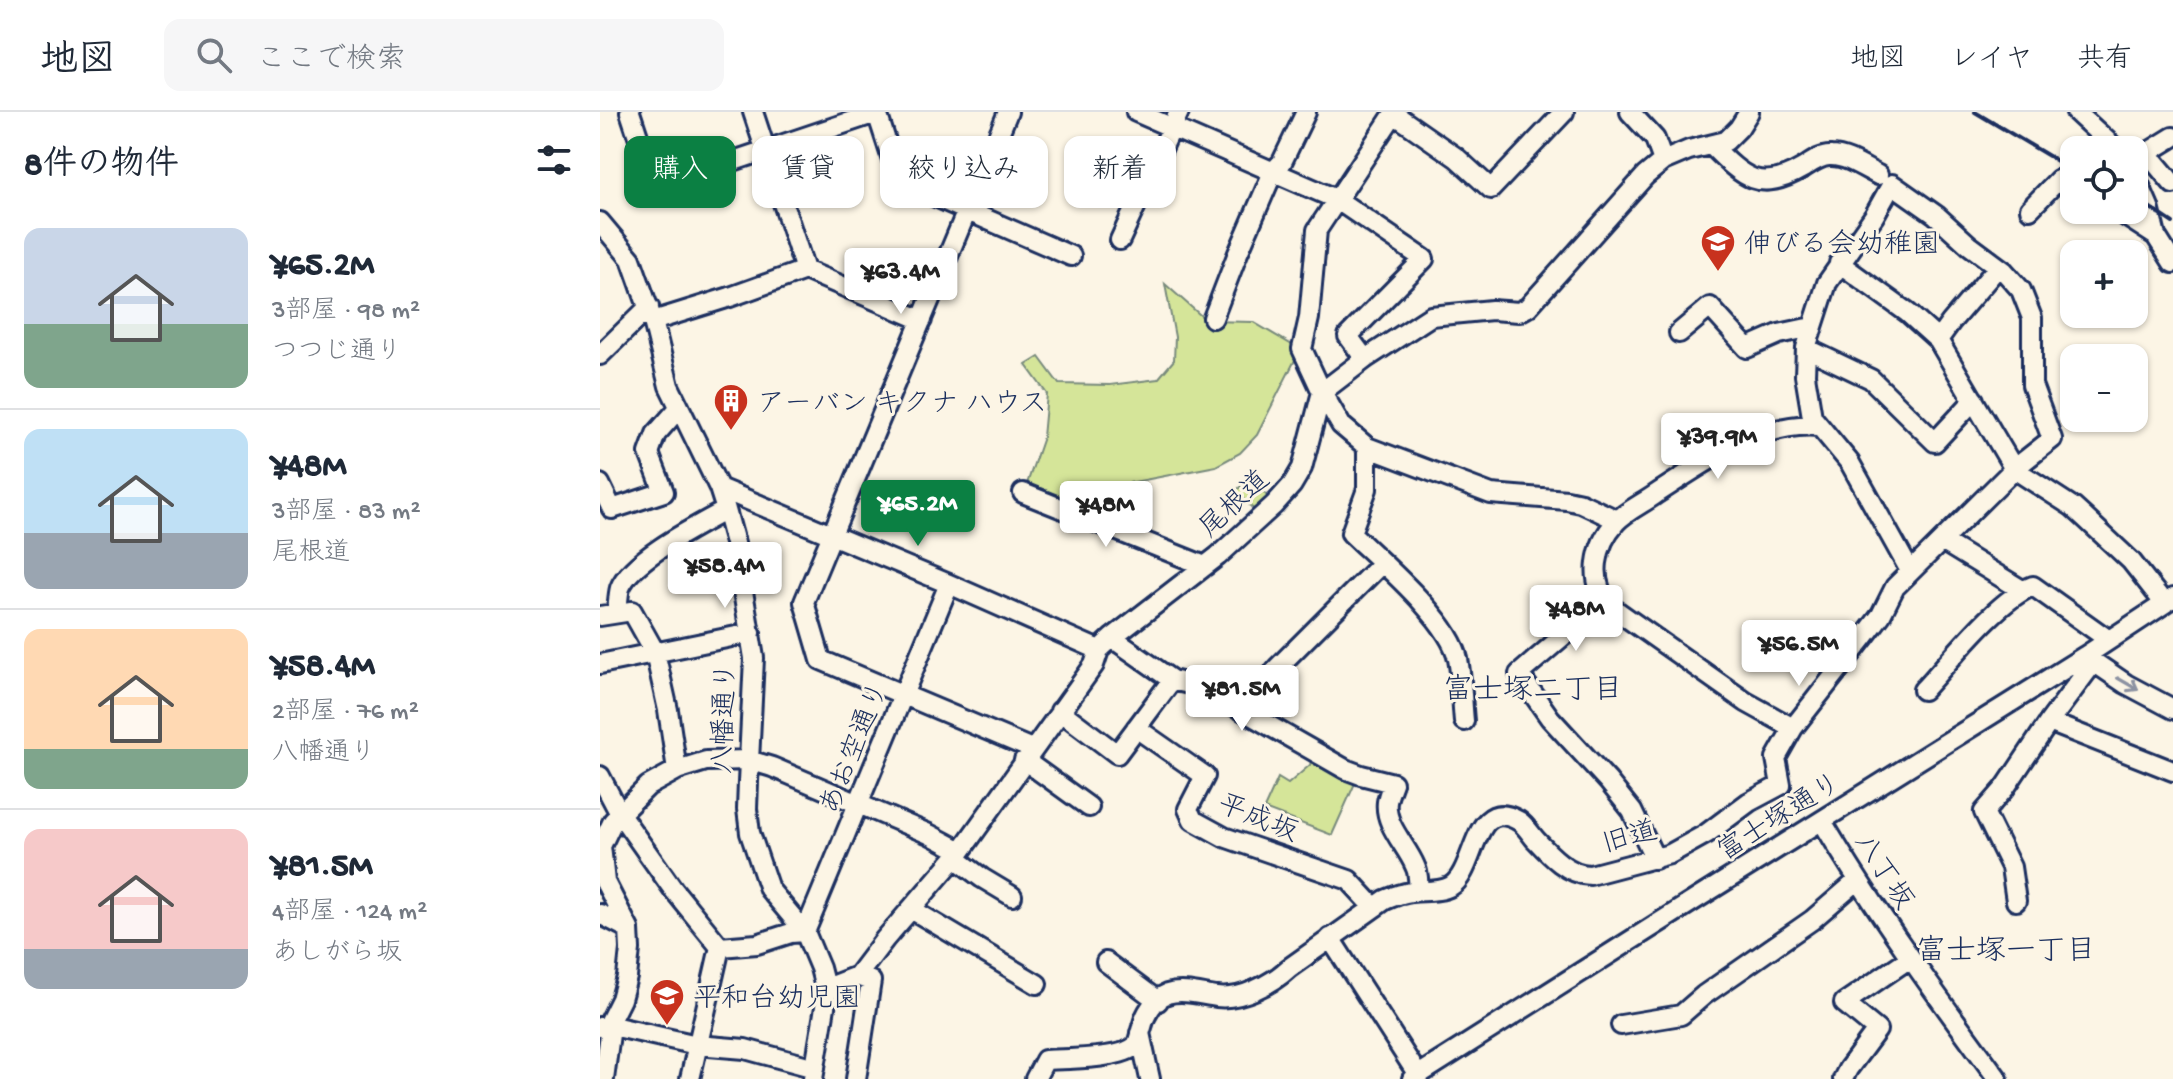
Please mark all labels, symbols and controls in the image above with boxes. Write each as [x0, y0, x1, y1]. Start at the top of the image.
search box [164, 19, 724, 91]
icon: search [192, 33, 236, 77]
text: 地図 [40, 41, 116, 85]
text: ここで検索 [256, 44, 406, 79]
text: 地図 [1850, 44, 1906, 77]
text: レイヤ [1950, 44, 2033, 77]
text: 共有 [2077, 44, 2133, 77]
chip: 購入 [624, 136, 736, 208]
chip: 賃貸 [752, 136, 864, 208]
chip: 絞り込み [880, 136, 1048, 208]
chip: 新着 [1064, 136, 1176, 208]
map controls [2060, 136, 2148, 432]
button: locate [2060, 136, 2148, 224]
icon: filters [532, 138, 576, 182]
text: 8件の物件 [24, 147, 179, 187]
school or university icon: 伸びる会幼稚園 [1699, 223, 1737, 273]
place label: 伸びる会幼稚園 [1744, 229, 1940, 263]
button: + [2060, 240, 2148, 328]
text: ¥65.2M [272, 247, 374, 287]
pin: ¥63.4M [836, 248, 966, 316]
text: ¥63.4M [862, 258, 940, 289]
icon: home [88, 260, 184, 356]
text: 3部屋 · 98 m² [272, 297, 420, 328]
text: つつじ通り [272, 338, 402, 369]
button: − [2060, 344, 2148, 432]
building icon: アーバン キクナ ハウス [712, 382, 750, 432]
place label: アーバン キクナ ハウス [757, 389, 1047, 422]
pin: ¥39.9M [1653, 413, 1783, 481]
text: ¥39.9M [1679, 423, 1757, 454]
text: ¥48M [272, 448, 346, 488]
icon: home [88, 461, 184, 557]
street label: 尾根道 [1193, 464, 1278, 546]
pin: ¥65.2M [853, 480, 983, 548]
pin: ¥48M [1059, 481, 1153, 549]
text: ¥65.2M [879, 490, 957, 521]
text: ¥48M [1078, 491, 1134, 522]
text: 3部屋 · 83 m² [272, 498, 421, 529]
text: 尾根道 [272, 539, 350, 570]
pin: ¥58.4M [660, 542, 790, 610]
text: ¥58.4M [686, 552, 764, 583]
pin: ¥48M [1529, 585, 1623, 653]
text: ¥48M [1548, 595, 1604, 626]
pin: ¥56.5M [1734, 620, 1864, 688]
text: ¥56.5M [1760, 630, 1838, 661]
text: ¥58.4M [272, 648, 375, 688]
icon: home [88, 661, 184, 757]
street label: 八幡通り [707, 662, 745, 775]
pin: ¥81.5M [1177, 665, 1307, 733]
district label: 富士塚二丁目 [1443, 673, 1623, 710]
text: ¥81.5M [1204, 675, 1280, 706]
one-way arrow [2116, 676, 2139, 692]
street label: あお空通り [815, 678, 898, 820]
text: 2部屋 · 76 m² [272, 698, 419, 729]
text: 八幡通り [272, 739, 376, 770]
street label: 富士塚通り [1712, 767, 1848, 870]
street label: 平成坂 [1212, 788, 1303, 851]
street label: 旧道 [1598, 815, 1662, 863]
street label: 八丁坂 [1846, 828, 1919, 917]
text: ¥81.5M [272, 848, 372, 888]
icon: home [88, 861, 184, 957]
text: 4部屋 · 124 m² [272, 898, 427, 929]
district label: 富士塚一丁目 [1916, 934, 2096, 971]
text: あしがら坂 [272, 939, 402, 970]
school or university icon: 平和台幼児園 [648, 977, 686, 1027]
place label: 平和台幼児園 [693, 983, 861, 1017]

